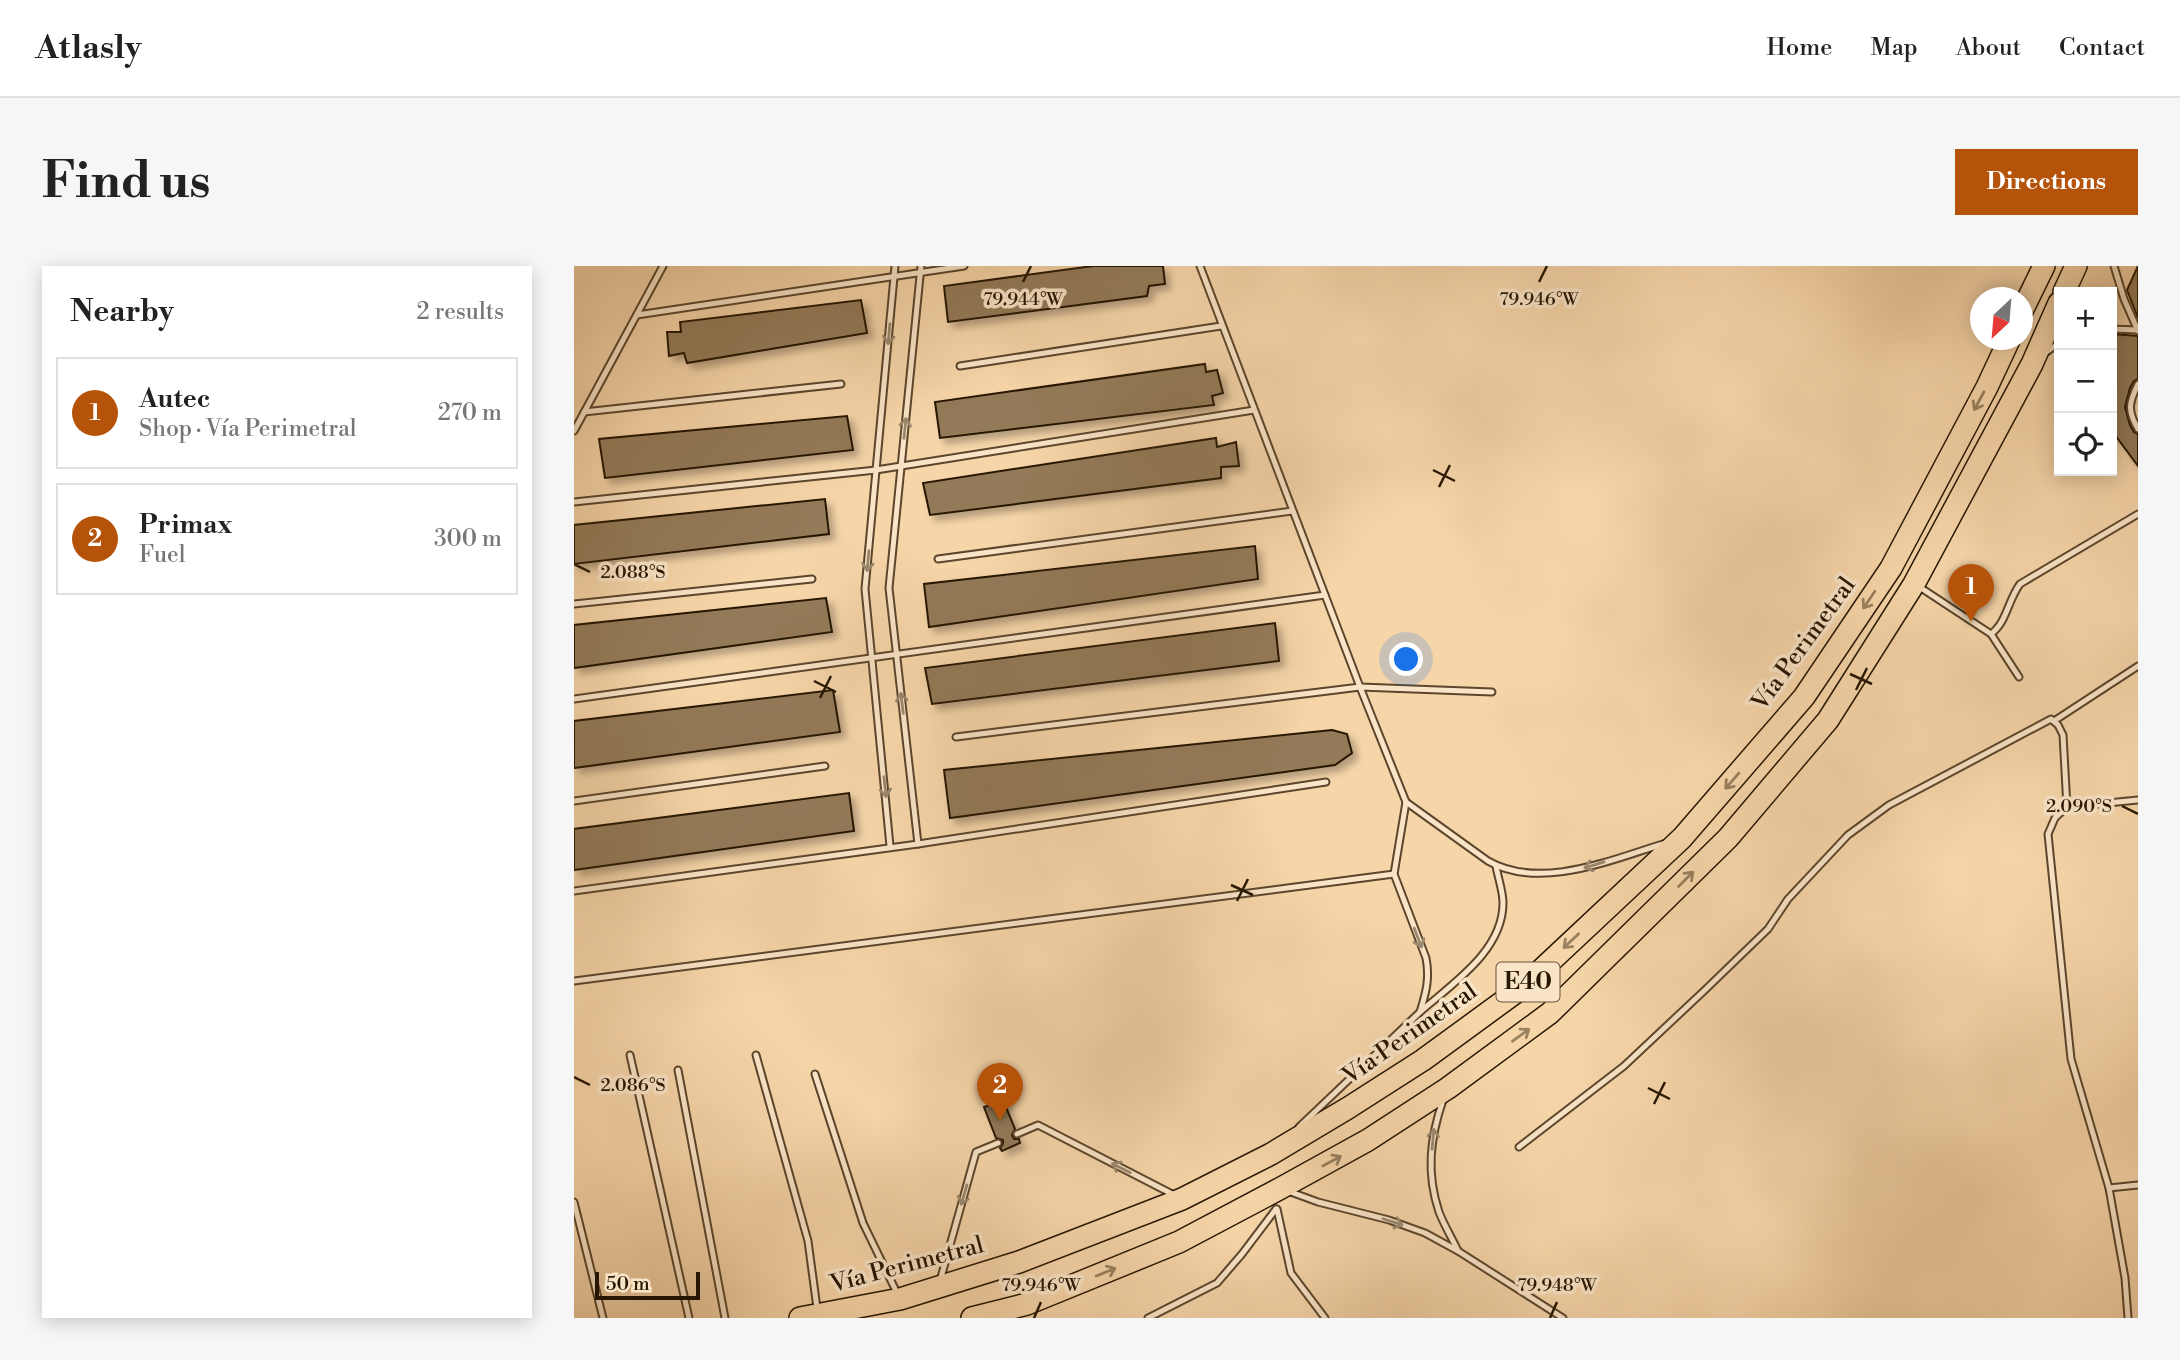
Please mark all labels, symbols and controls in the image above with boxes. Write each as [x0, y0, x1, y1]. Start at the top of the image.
text: Atlasly [35, 28, 141, 69]
text: Home [1767, 33, 1832, 63]
text: Map [1870, 33, 1918, 63]
text: About [1956, 33, 2021, 63]
text: Contact [2059, 33, 2145, 63]
button: Directions [1955, 149, 2138, 215]
text: Find us [42, 152, 211, 213]
north arrow [1970, 287, 2033, 350]
map controls [2054, 287, 2117, 476]
button: + [2054, 287, 2117, 350]
text: 79.944°W [983, 288, 1063, 311]
text: 79.946°W [1499, 288, 1579, 311]
text: Nearby [70, 293, 174, 331]
text: 2 results [417, 298, 504, 326]
one-way arrow [882, 322, 895, 345]
button: − [2054, 350, 2117, 413]
text: Autec [139, 383, 210, 415]
one-way arrow [1972, 390, 1985, 411]
text: 1 [89, 399, 101, 427]
text: 270 m [438, 399, 502, 427]
button: locate [2054, 413, 2117, 476]
text: Shop · Vía Perimetral [139, 415, 357, 443]
one-way arrow [898, 417, 911, 440]
text: Primax [139, 509, 232, 541]
text: 2 [88, 525, 102, 553]
text: 300 m [434, 525, 502, 553]
text: Fuel [139, 541, 185, 569]
one-way arrow [861, 549, 874, 571]
text: 2.088°S [600, 561, 666, 584]
pin: 1 [1948, 564, 1994, 622]
street label: Vía Perimetral [1745, 571, 1862, 717]
one-way arrow [1862, 590, 1876, 609]
your location [1389, 642, 1423, 676]
one-way arrow [895, 692, 908, 715]
one-way arrow [1724, 771, 1740, 789]
one-way arrow [878, 775, 891, 798]
text: 2.090°S [2046, 795, 2112, 818]
one-way arrow [1583, 860, 1605, 873]
one-way arrow [1678, 871, 1695, 888]
one-way arrow [1413, 926, 1425, 948]
one-way arrow [1563, 933, 1580, 950]
road number: E40 [1496, 962, 1560, 1002]
street label: Vía Perimetral [1336, 976, 1483, 1092]
one-way arrow [1511, 1027, 1530, 1042]
pin: 2 [977, 1063, 1023, 1121]
text: 2.086°S [600, 1074, 666, 1097]
one-way arrow [1427, 1128, 1440, 1151]
one-way arrow [1321, 1154, 1341, 1168]
one-way arrow [1111, 1160, 1132, 1174]
one-way arrow [957, 1184, 970, 1206]
one-way arrow [1382, 1217, 1404, 1230]
street label: Vía Perimetral [826, 1230, 987, 1300]
one-way arrow [1094, 1265, 1116, 1278]
scale bar [595, 1269, 700, 1301]
text: 50 m [606, 1272, 650, 1296]
text: 79.946°W [1001, 1274, 1081, 1297]
text: 79.948°W [1517, 1274, 1597, 1297]

